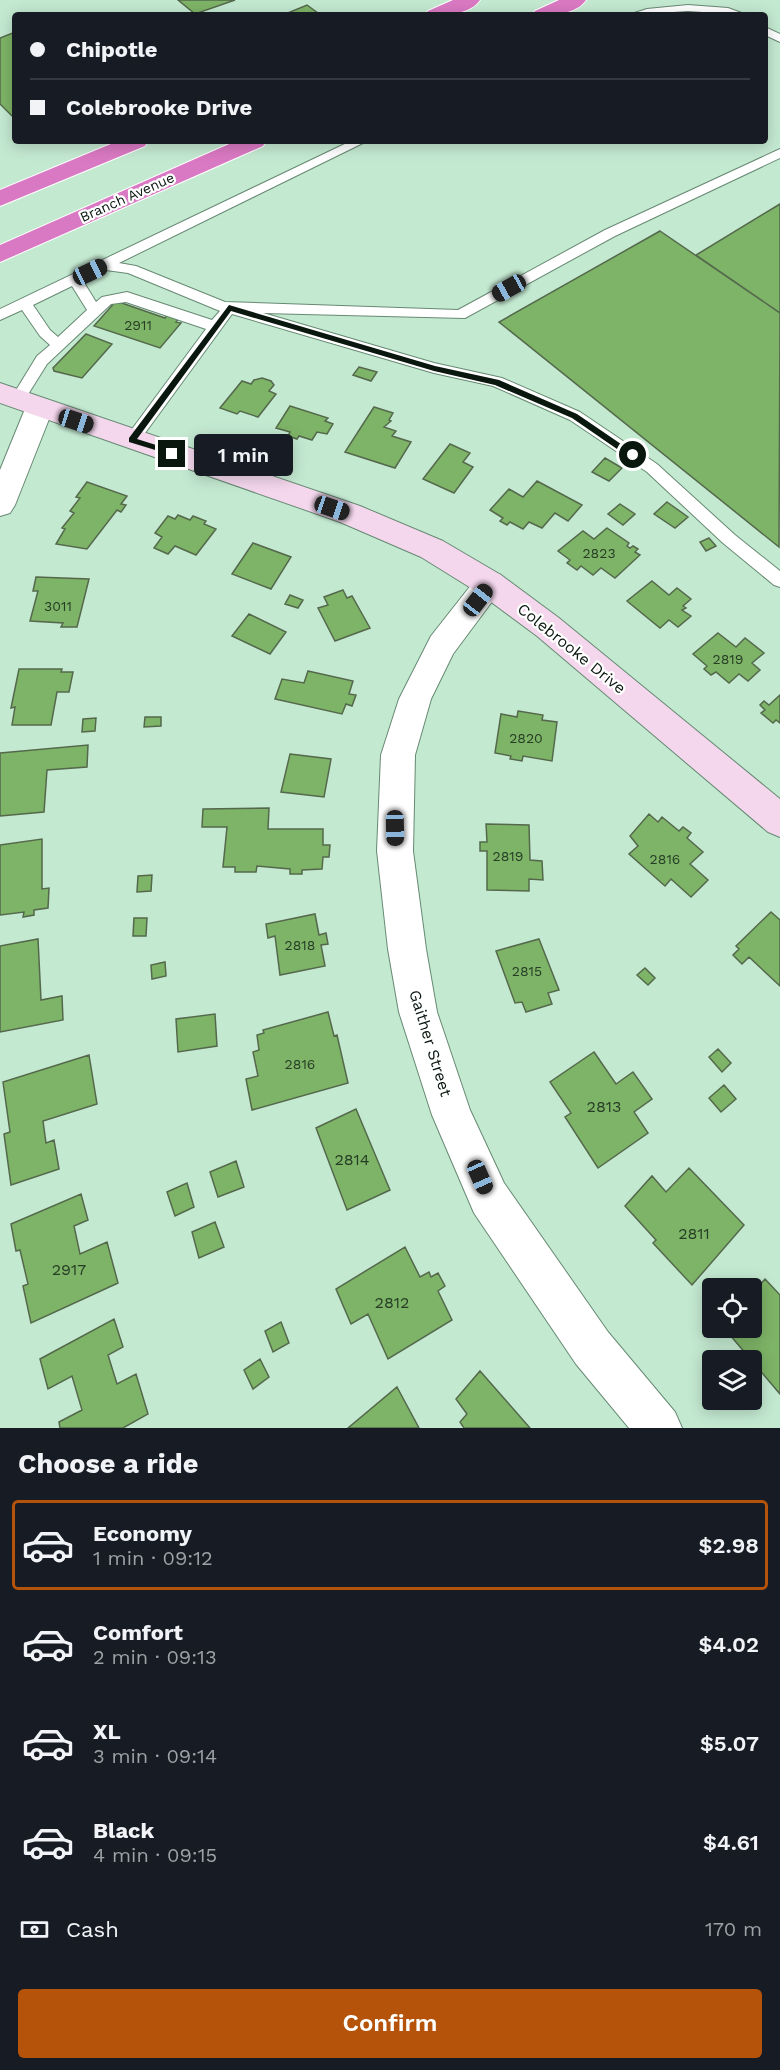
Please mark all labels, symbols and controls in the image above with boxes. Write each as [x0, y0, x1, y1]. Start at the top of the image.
text: Chipotle [66, 37, 157, 62]
text: Colebrooke Drive [66, 95, 252, 120]
street label: Branch Avenue [77, 169, 177, 225]
car [70, 256, 110, 288]
car [489, 271, 529, 305]
house number: 2911 [124, 317, 152, 333]
car [56, 407, 96, 435]
callout: 1 min [193, 433, 292, 475]
route end [158, 440, 185, 467]
route start [619, 441, 646, 468]
text: 1 min [218, 443, 269, 467]
car [312, 494, 352, 522]
house number: 2823 [582, 545, 616, 561]
car [460, 580, 496, 620]
house number: 3011 [44, 598, 72, 614]
street label: Colebrooke Drive [514, 599, 630, 698]
house number: 2819 [713, 651, 743, 667]
house number: 2820 [509, 730, 543, 746]
car [386, 810, 404, 846]
house number: 2819 [493, 848, 523, 864]
house number: 2816 [650, 851, 680, 867]
house number: 2818 [285, 937, 315, 953]
house number: 2815 [512, 963, 542, 979]
street label: Gaither Street [405, 988, 456, 1099]
house number: 2816 [285, 1056, 315, 1072]
house number: 2813 [587, 1097, 621, 1116]
house number: 2814 [334, 1150, 370, 1169]
car [464, 1157, 496, 1197]
house number: 2811 [678, 1224, 710, 1243]
house number: 2917 [52, 1260, 86, 1279]
map controls [702, 1278, 762, 1410]
button: locate [702, 1278, 762, 1338]
house number: 2812 [375, 1293, 409, 1312]
button: layers [702, 1350, 762, 1410]
text: Choose a ride [18, 1448, 198, 1480]
icon: car [21, 1518, 75, 1572]
text: Economy [93, 1521, 192, 1546]
text: $2.98 [699, 1533, 759, 1558]
text: 1 min · 09:12 [93, 1546, 213, 1570]
icon: car [21, 1617, 75, 1671]
text: Comfort [93, 1620, 183, 1645]
text: $4.02 [698, 1632, 759, 1657]
text: 2 min · 09:13 [93, 1645, 217, 1669]
icon: car [21, 1716, 75, 1770]
text: XL [93, 1719, 121, 1744]
text: $5.07 [700, 1731, 759, 1756]
text: 3 min · 09:14 [93, 1744, 217, 1768]
icon: car [21, 1815, 75, 1869]
text: Black [93, 1818, 154, 1843]
text: $4.61 [703, 1830, 759, 1855]
text: 4 min · 09:15 [93, 1843, 217, 1867]
icon: cash [18, 1913, 51, 1946]
text: Cash [66, 1917, 119, 1942]
text: 170 m [705, 1917, 762, 1941]
button: Confirm [18, 1989, 762, 2058]

